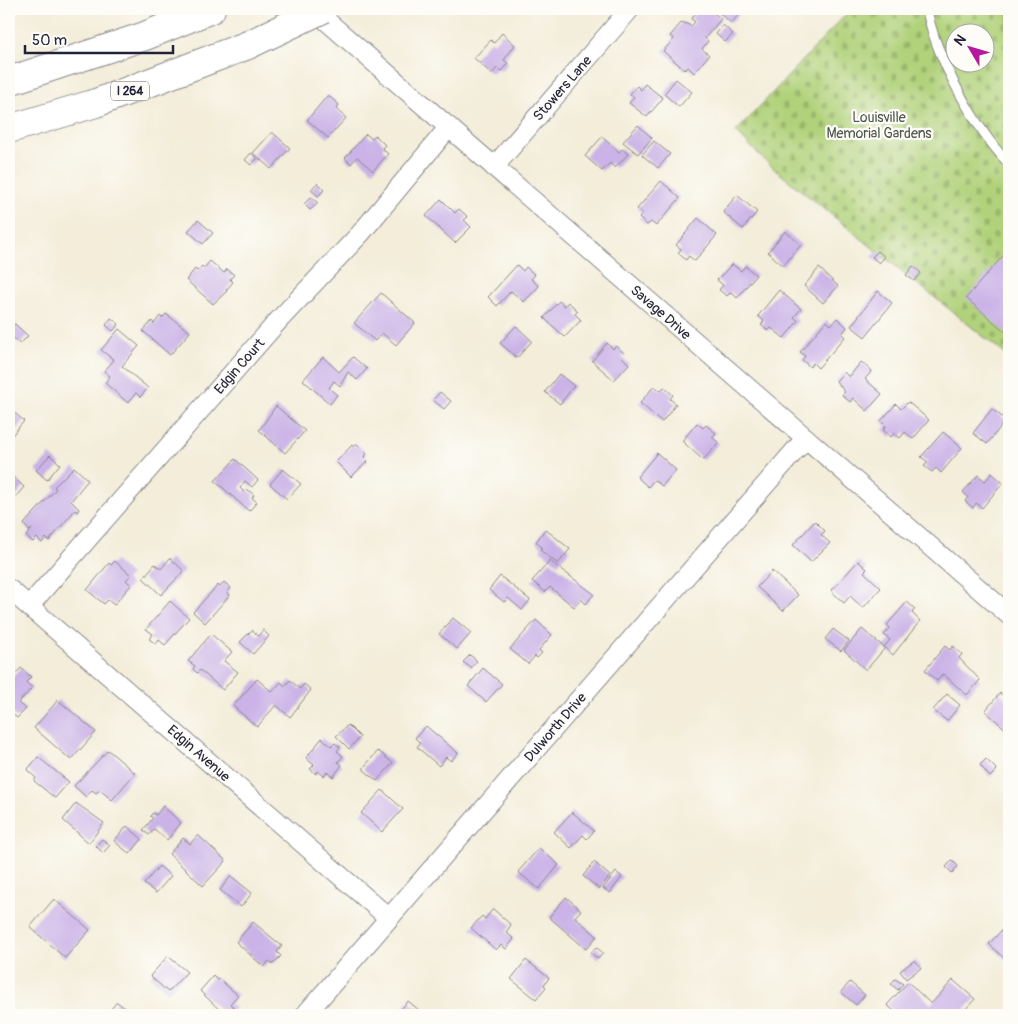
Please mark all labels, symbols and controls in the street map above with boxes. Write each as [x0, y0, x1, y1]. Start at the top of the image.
scale bar [25, 22, 172, 54]
north arrow [946, 22, 996, 72]
text: 50 m [32, 31, 67, 50]
text: N [951, 31, 970, 49]
street label: Stowers Lane [530, 52, 595, 124]
road number: I 264 [111, 82, 149, 100]
park label: Louisville Memorial Gardens [826, 109, 932, 142]
street label: Savage Drive [627, 282, 694, 343]
street label: Edgin Court [211, 335, 268, 398]
street label: Dulworth Drive [521, 689, 590, 765]
street label: Edgin Avenue [164, 722, 234, 785]

